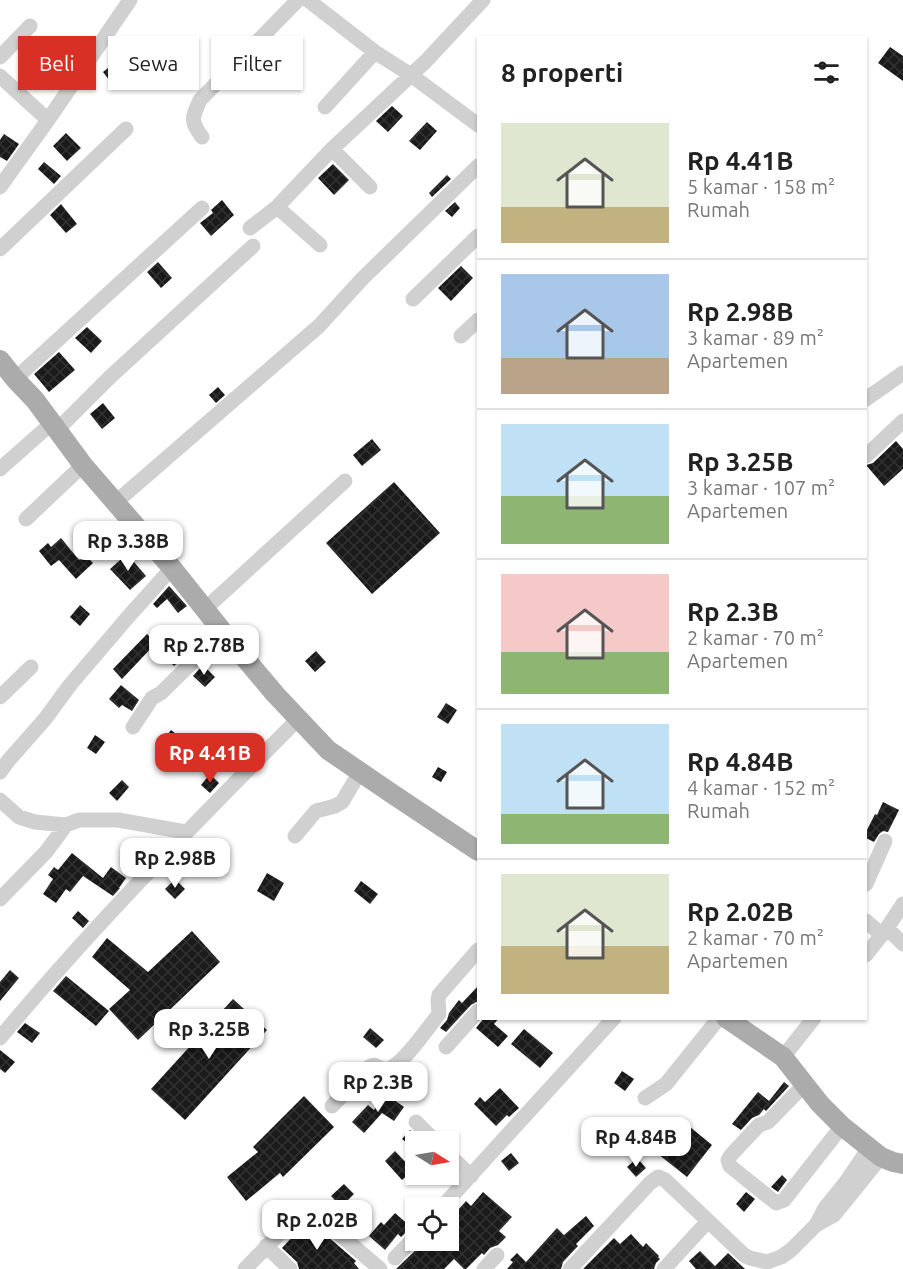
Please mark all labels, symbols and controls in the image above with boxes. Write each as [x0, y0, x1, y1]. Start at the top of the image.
chip: Beli [18, 36, 96, 90]
chip: Sewa [108, 36, 199, 90]
chip: Filter [211, 36, 303, 90]
icon: filters [810, 56, 843, 89]
text: 8 properti [501, 58, 623, 87]
text: Rp 4.41B [687, 146, 793, 175]
icon: home [549, 147, 621, 219]
text: 5 kamar · 158 m² [687, 175, 835, 198]
text: Rumah [687, 198, 750, 221]
text: Rp 2.98B [687, 297, 793, 326]
icon: home [549, 298, 621, 370]
text: 3 kamar · 89 m² [687, 326, 824, 349]
text: Apartemen [687, 349, 788, 372]
text: Rp 3.25B [687, 447, 793, 476]
icon: home [549, 448, 621, 520]
text: 3 kamar · 107 m² [687, 476, 835, 499]
text: Apartemen [687, 499, 788, 522]
pin: Rp 3.38B [66, 521, 190, 572]
text: Rp 3.38B [87, 529, 169, 552]
text: Rp 2.3B [687, 597, 779, 626]
icon: home [549, 598, 621, 670]
pin: Rp 2.78B [142, 625, 266, 676]
text: 2 kamar · 70 m² [687, 626, 824, 649]
text: Rp 2.78B [163, 633, 245, 656]
text: Apartemen [687, 649, 788, 672]
pin: Rp 4.41B [148, 733, 272, 784]
text: Rp 4.41B [169, 741, 251, 764]
text: Rp 4.84B [687, 747, 793, 776]
icon: home [549, 748, 621, 820]
text: 4 kamar · 152 m² [687, 776, 835, 799]
text: Rumah [687, 799, 750, 822]
pin: Rp 2.98B [113, 838, 237, 889]
text: Rp 2.98B [134, 846, 216, 869]
text: Rp 2.02B [687, 897, 793, 926]
icon: home [549, 898, 621, 970]
text: 2 kamar · 70 m² [687, 926, 824, 949]
text: Apartemen [687, 949, 788, 972]
pin: Rp 3.25B [147, 1009, 271, 1060]
text: Rp 3.25B [168, 1017, 250, 1040]
pin: Rp 2.3B [323, 1062, 433, 1113]
text: Rp 2.3B [343, 1070, 413, 1093]
pin: Rp 4.84B [574, 1117, 698, 1168]
text: Rp 4.84B [595, 1125, 677, 1148]
north arrow [405, 1131, 459, 1185]
map controls [405, 1131, 459, 1251]
button: locate [405, 1197, 459, 1251]
pin: Rp 2.02B [255, 1200, 379, 1251]
text: Rp 2.02B [276, 1208, 358, 1231]

